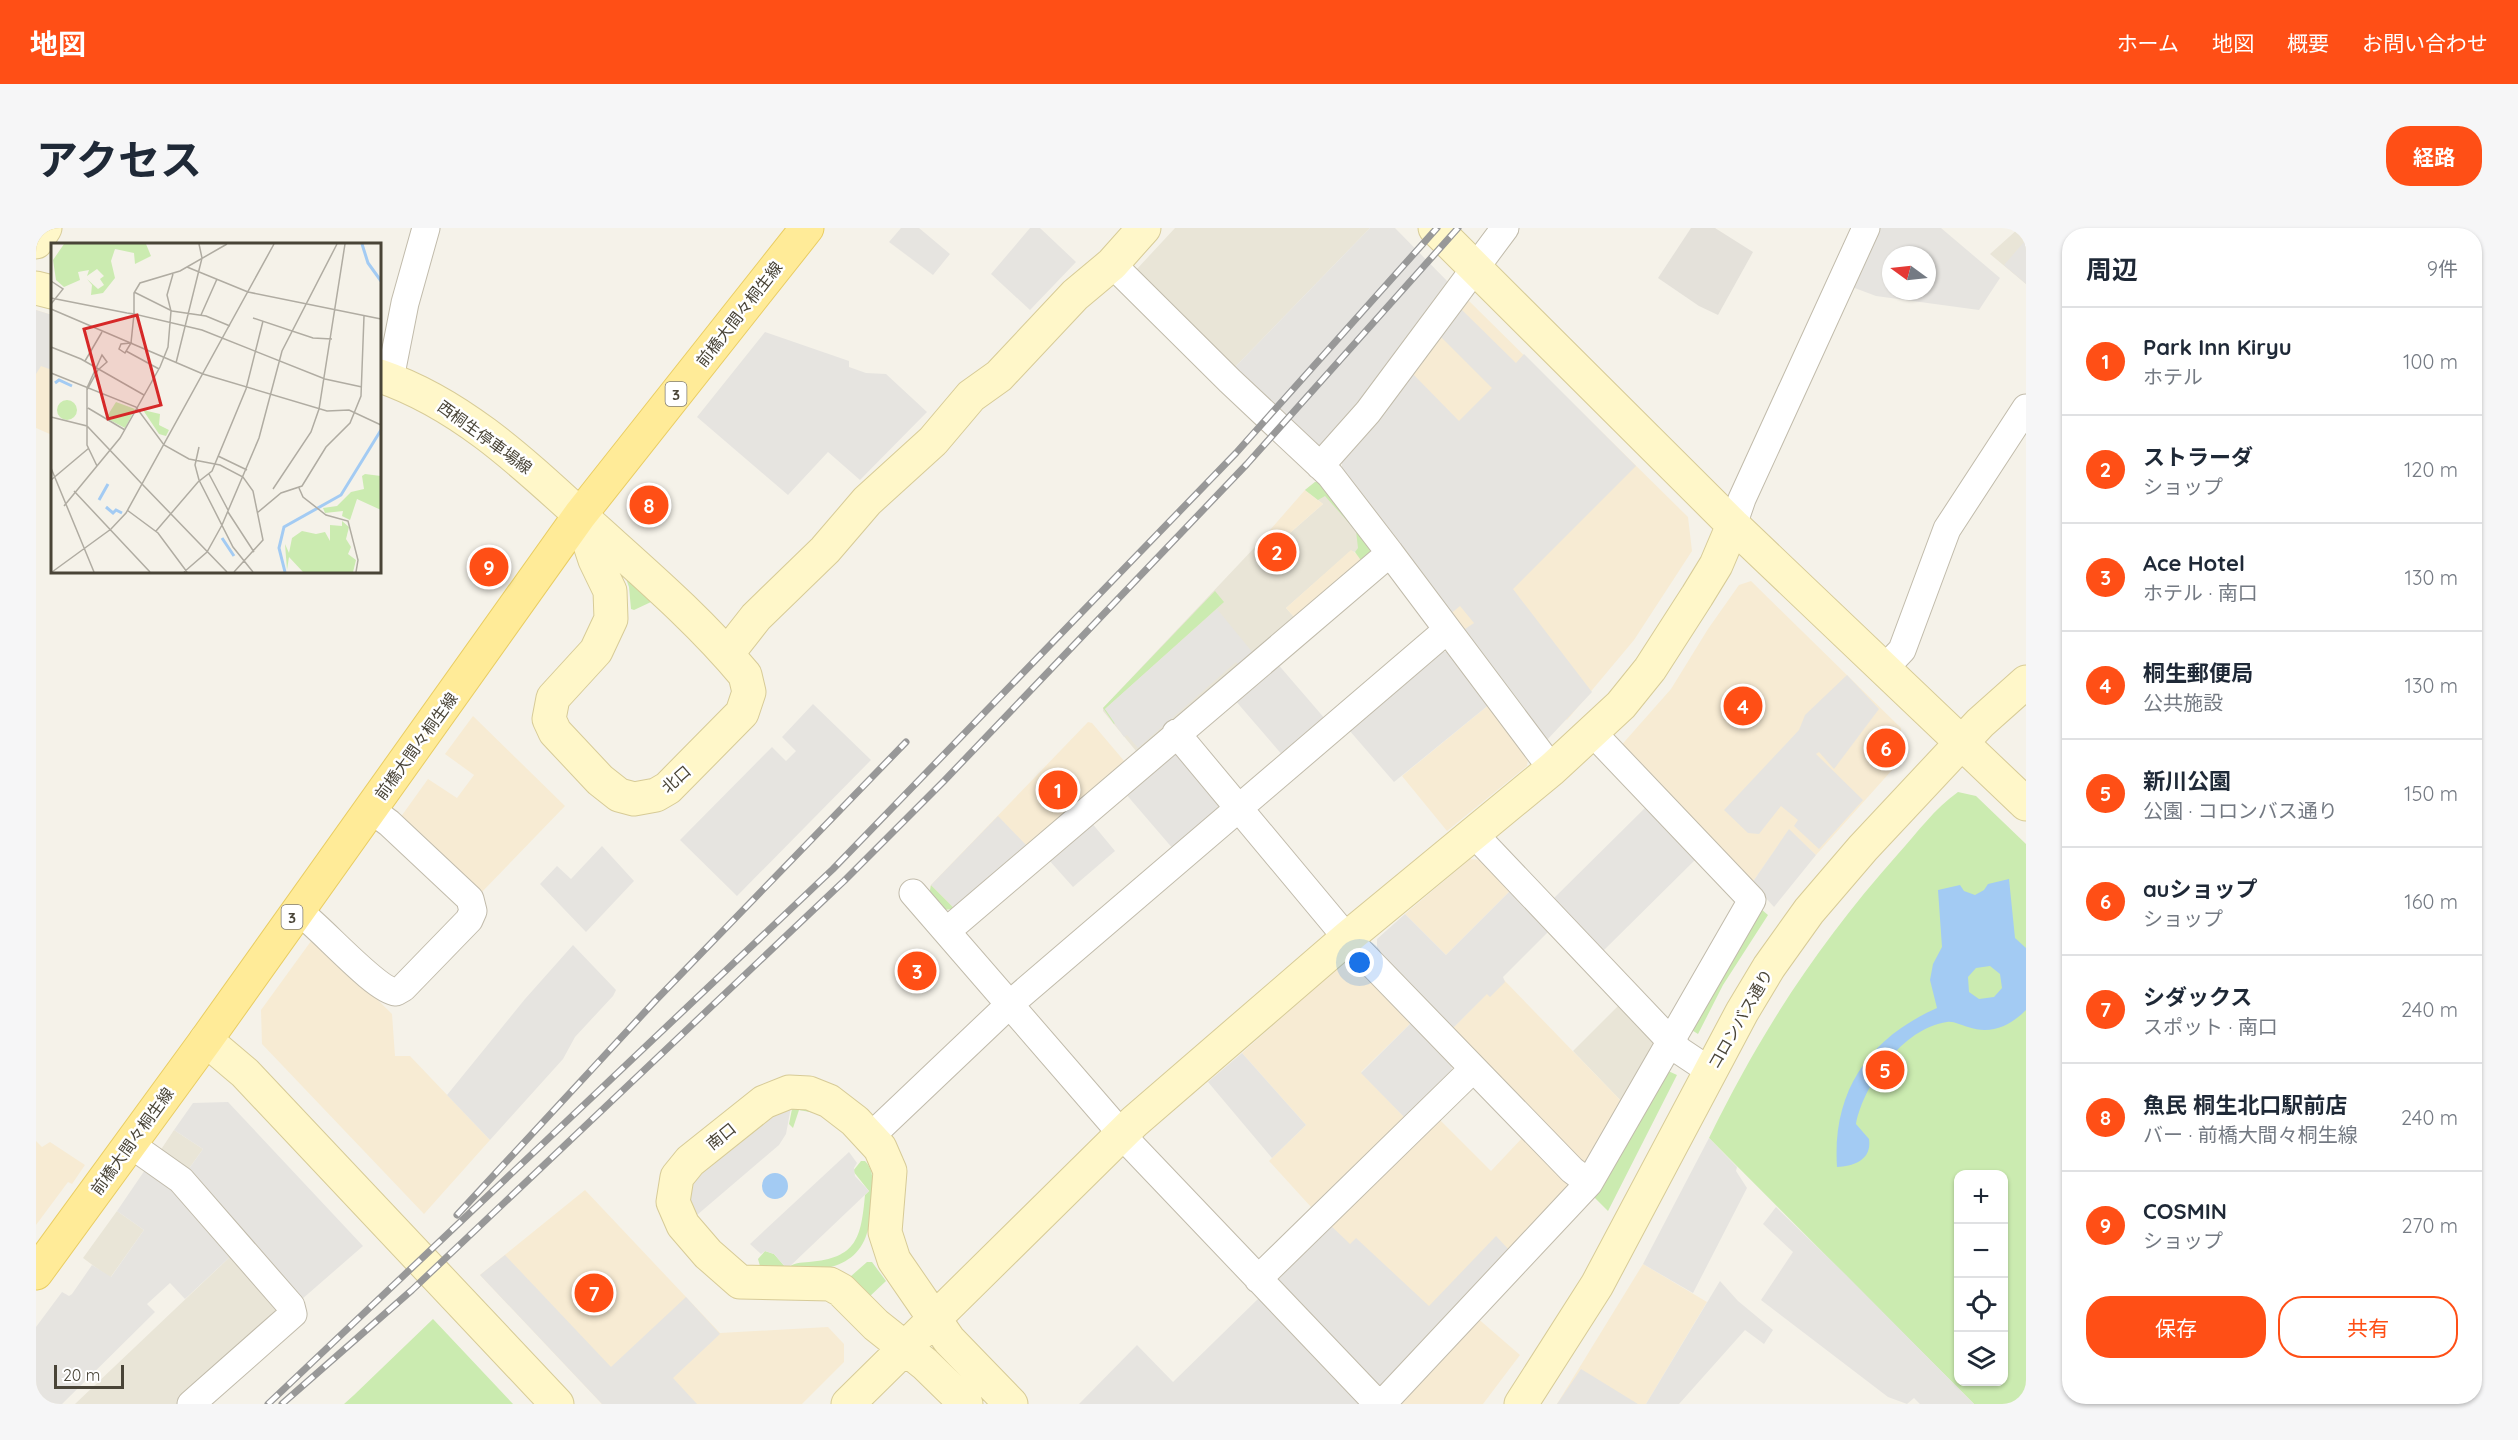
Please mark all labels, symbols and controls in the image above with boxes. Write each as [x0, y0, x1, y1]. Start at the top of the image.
text: 地図 [30, 26, 86, 61]
text: ホーム [2117, 30, 2179, 56]
text: 地図 [2212, 30, 2254, 56]
text: 概要 [2287, 30, 2329, 56]
text: お問い合わせ [2362, 30, 2488, 56]
button: 経路 [2386, 126, 2482, 186]
text: アクセス [36, 133, 202, 186]
inset map [51, 243, 381, 573]
north arrow [1882, 246, 1936, 300]
text: 周辺 [2086, 253, 2138, 286]
text: 9件 [2427, 256, 2458, 281]
street label: 前橋大間々桐生線 [692, 257, 786, 371]
text: Park Inn Kiryu [2143, 333, 2292, 361]
text: 1 [2102, 349, 2109, 374]
text: 100 m [2403, 349, 2458, 374]
text: ホテル [2143, 364, 2203, 389]
road number: 3 [666, 382, 686, 406]
street label: 西桐生停車場線 [434, 396, 536, 478]
text: ストラーダ [2143, 443, 2253, 471]
text: 2 [2100, 457, 2111, 482]
text: 120 m [2404, 457, 2458, 482]
text: ショップ [2143, 474, 2223, 499]
pin: 8 [630, 482, 668, 528]
pin: 2 [1258, 530, 1296, 574]
pin: 9 [470, 544, 508, 590]
text: Ace Hotel [2143, 549, 2245, 577]
text: 3 [2100, 565, 2111, 590]
text: 130 m [2405, 565, 2458, 590]
text: ホテル · 南口 [2143, 580, 2258, 605]
text: 桐生郵便局 [2143, 659, 2253, 687]
text: 4 [2100, 673, 2111, 698]
text: 130 m [2405, 673, 2458, 698]
pin: 4 [1724, 684, 1762, 728]
street label: 前橋大間々桐生線 [370, 688, 462, 804]
text: 公共施設 [2143, 690, 2223, 715]
pin: 6 [1866, 726, 1906, 770]
street label: 北口 [657, 761, 695, 797]
text: 新川公園 [2143, 767, 2231, 795]
pin: 1 [1038, 768, 1078, 812]
text: 5 [2100, 781, 2111, 806]
text: 150 m [2404, 781, 2458, 806]
text: 公園 · コロンバス通り [2143, 798, 2338, 823]
text: auショップ [2143, 875, 2258, 903]
text: 6 [2100, 889, 2111, 914]
text: 160 m [2404, 889, 2458, 914]
road number: 3 [282, 905, 302, 929]
text: ショップ [2143, 906, 2223, 931]
pin: 3 [898, 948, 936, 994]
your location [1345, 948, 1374, 977]
street label: コロンバス通り [1703, 965, 1777, 1073]
text: シダックス [2143, 983, 2252, 1011]
text: 7 [2100, 997, 2111, 1022]
text: 240 m [2401, 997, 2458, 1022]
text: スポット · 南口 [2143, 1014, 2278, 1039]
pin: 5 [1866, 1048, 1904, 1092]
street label: 前橋大間々桐生線 [86, 1083, 178, 1199]
text: 魚民 桐生北口駅前店 [2143, 1091, 2347, 1119]
text: 8 [2100, 1105, 2111, 1130]
text: 240 m [2401, 1105, 2458, 1130]
street label: 南口 [702, 1118, 740, 1154]
text: バー · 前橋大間々桐生線 [2143, 1122, 2358, 1147]
map controls [1954, 1170, 2008, 1386]
button: + [1954, 1170, 2008, 1224]
text: COSMIN [2143, 1197, 2227, 1225]
text: 9 [2100, 1213, 2111, 1238]
text: 270 m [2401, 1213, 2458, 1238]
button: − [1954, 1224, 2008, 1278]
text: ショップ [2143, 1228, 2223, 1253]
pin: 7 [574, 1270, 614, 1316]
button: locate [1954, 1278, 2008, 1332]
button: 保存 [2086, 1296, 2266, 1358]
button: 共有 [2278, 1296, 2458, 1358]
button: layers [1954, 1332, 2008, 1386]
scale bar [54, 1362, 124, 1390]
text: 20 m [63, 1365, 100, 1385]

